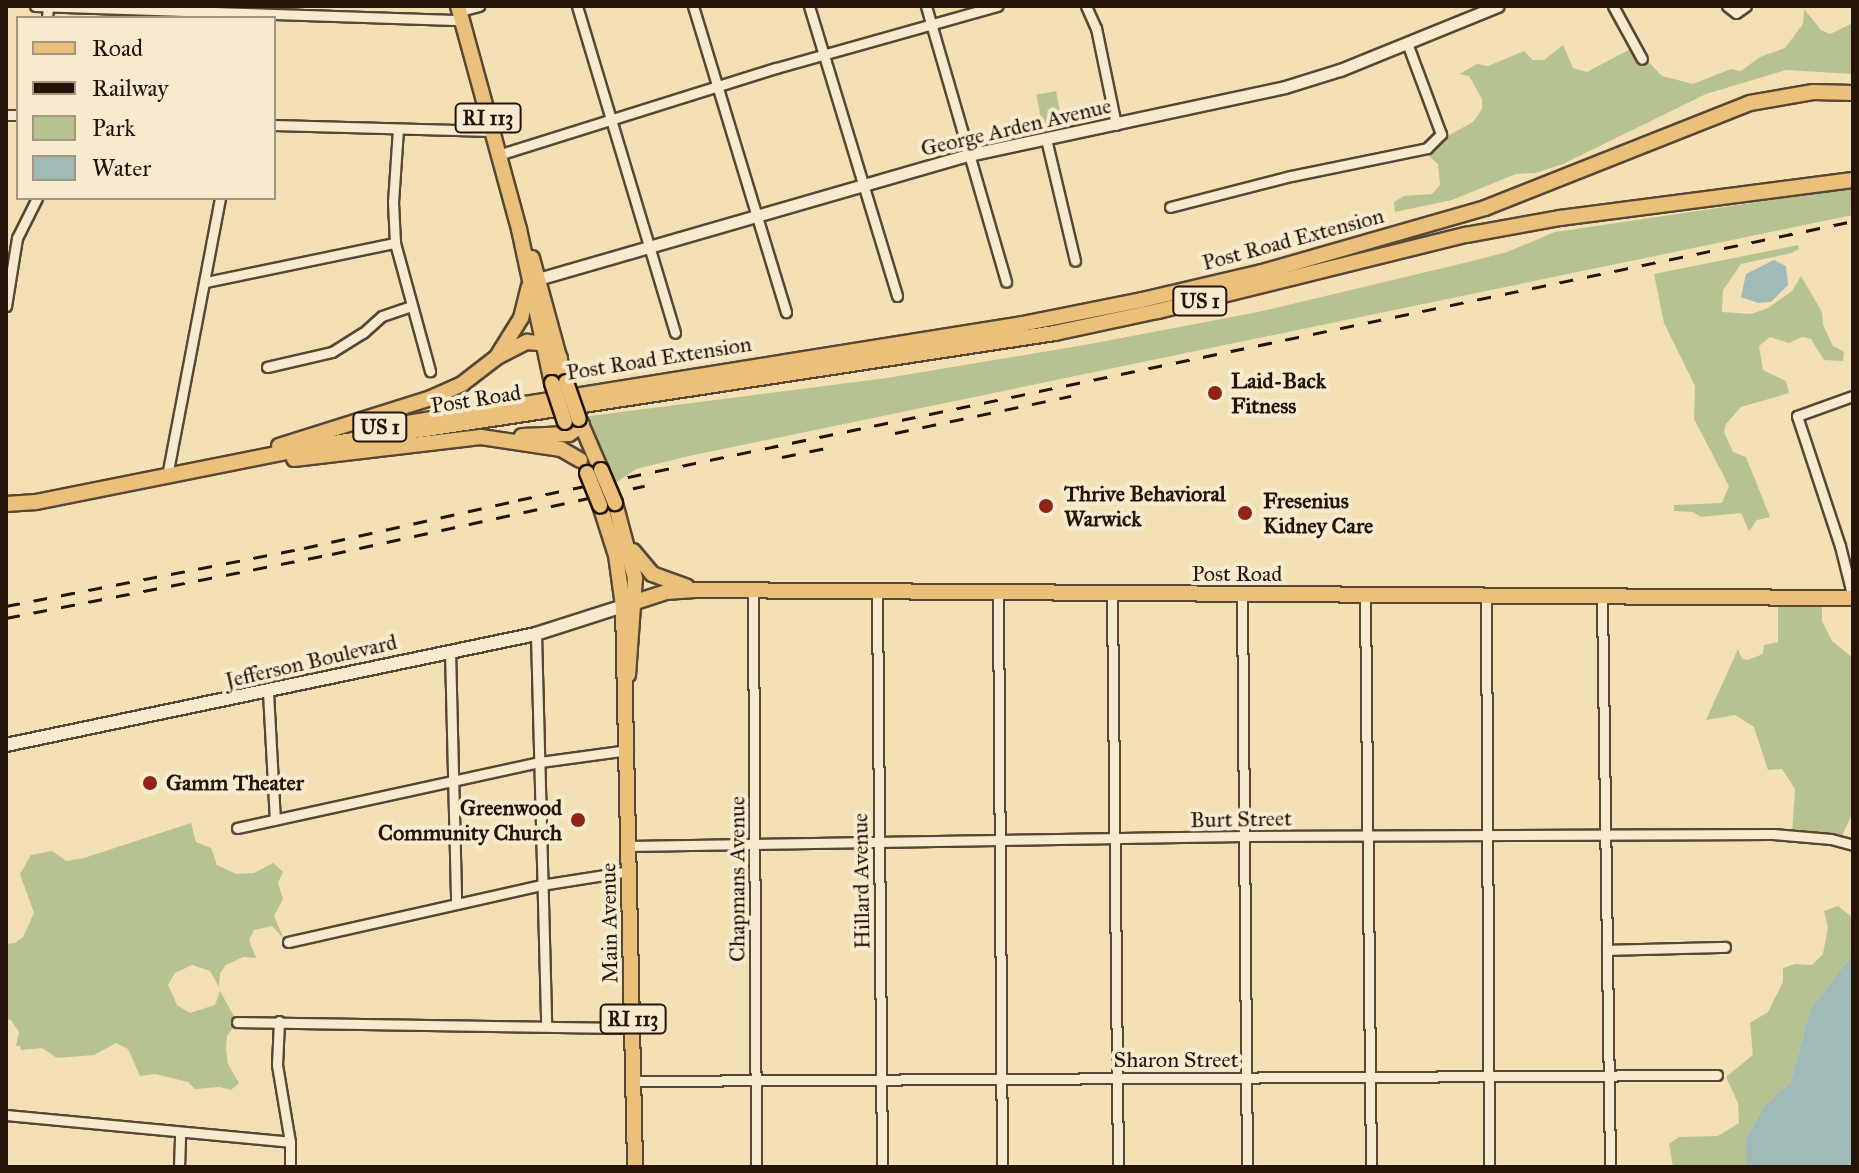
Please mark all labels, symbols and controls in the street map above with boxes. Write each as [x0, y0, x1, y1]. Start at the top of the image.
legend [16, 16, 276, 200]
text: Road [92, 33, 143, 63]
text: Railway [92, 73, 169, 103]
street label: George Arden Avenue [918, 92, 1114, 162]
road number: RI 113 [454, 102, 522, 134]
text: Park [92, 113, 135, 143]
text: Water [92, 153, 151, 183]
street label: Post Road Extension [1199, 202, 1387, 276]
road number: US 1 [1172, 285, 1228, 317]
street label: Post Road Extension [565, 330, 753, 386]
place label: Laid-Back Fitness [1231, 367, 1326, 418]
street label: Post Road [429, 379, 523, 419]
marker: Laid-Back Fitness [1206, 384, 1224, 402]
road number: US 1 [352, 411, 408, 443]
place label: Thrive Behavioral Warwick [1064, 480, 1226, 532]
place label: Fresenius Kidney Care [1263, 487, 1373, 538]
marker: Thrive Behavioral Warwick [1035, 495, 1057, 517]
marker: Fresenius Kidney Care [1234, 502, 1256, 524]
street label: Post Road [1192, 561, 1282, 587]
street label: Jefferson Boulevard [222, 628, 400, 694]
place label: Gamm Theater [166, 770, 304, 796]
marker: Gamm Theater [141, 774, 159, 792]
place label: Greenwood Community Church [378, 794, 562, 846]
street label: Chapmans Avenue [724, 796, 750, 962]
street label: Burt Street [1190, 805, 1292, 833]
marker: Greenwood Community Church [569, 811, 587, 829]
street label: Hillard Avenue [847, 813, 875, 949]
street label: Main Avenue [595, 862, 623, 984]
road number: RI 113 [599, 1003, 667, 1035]
street label: Sharon Street [1114, 1047, 1238, 1073]

